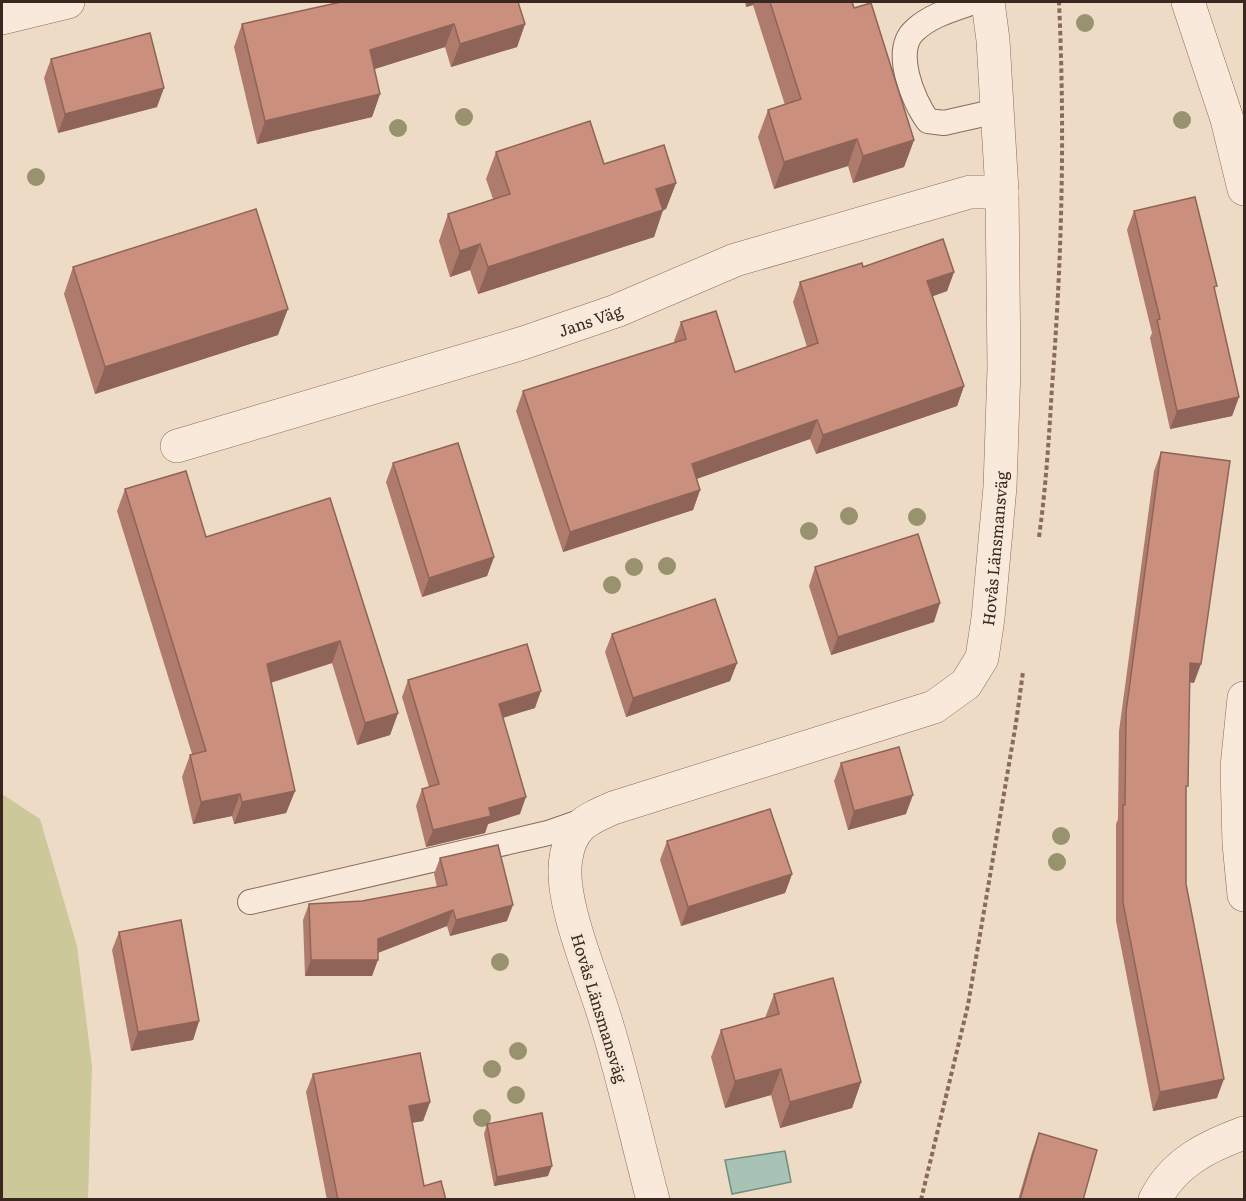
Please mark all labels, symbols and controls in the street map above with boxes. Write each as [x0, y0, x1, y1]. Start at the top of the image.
street label: Jans Väg [555, 298, 626, 342]
street label: Hovås Länsmansväg [975, 471, 1013, 627]
street label: Hovås Länsmansväg [566, 930, 634, 1086]

